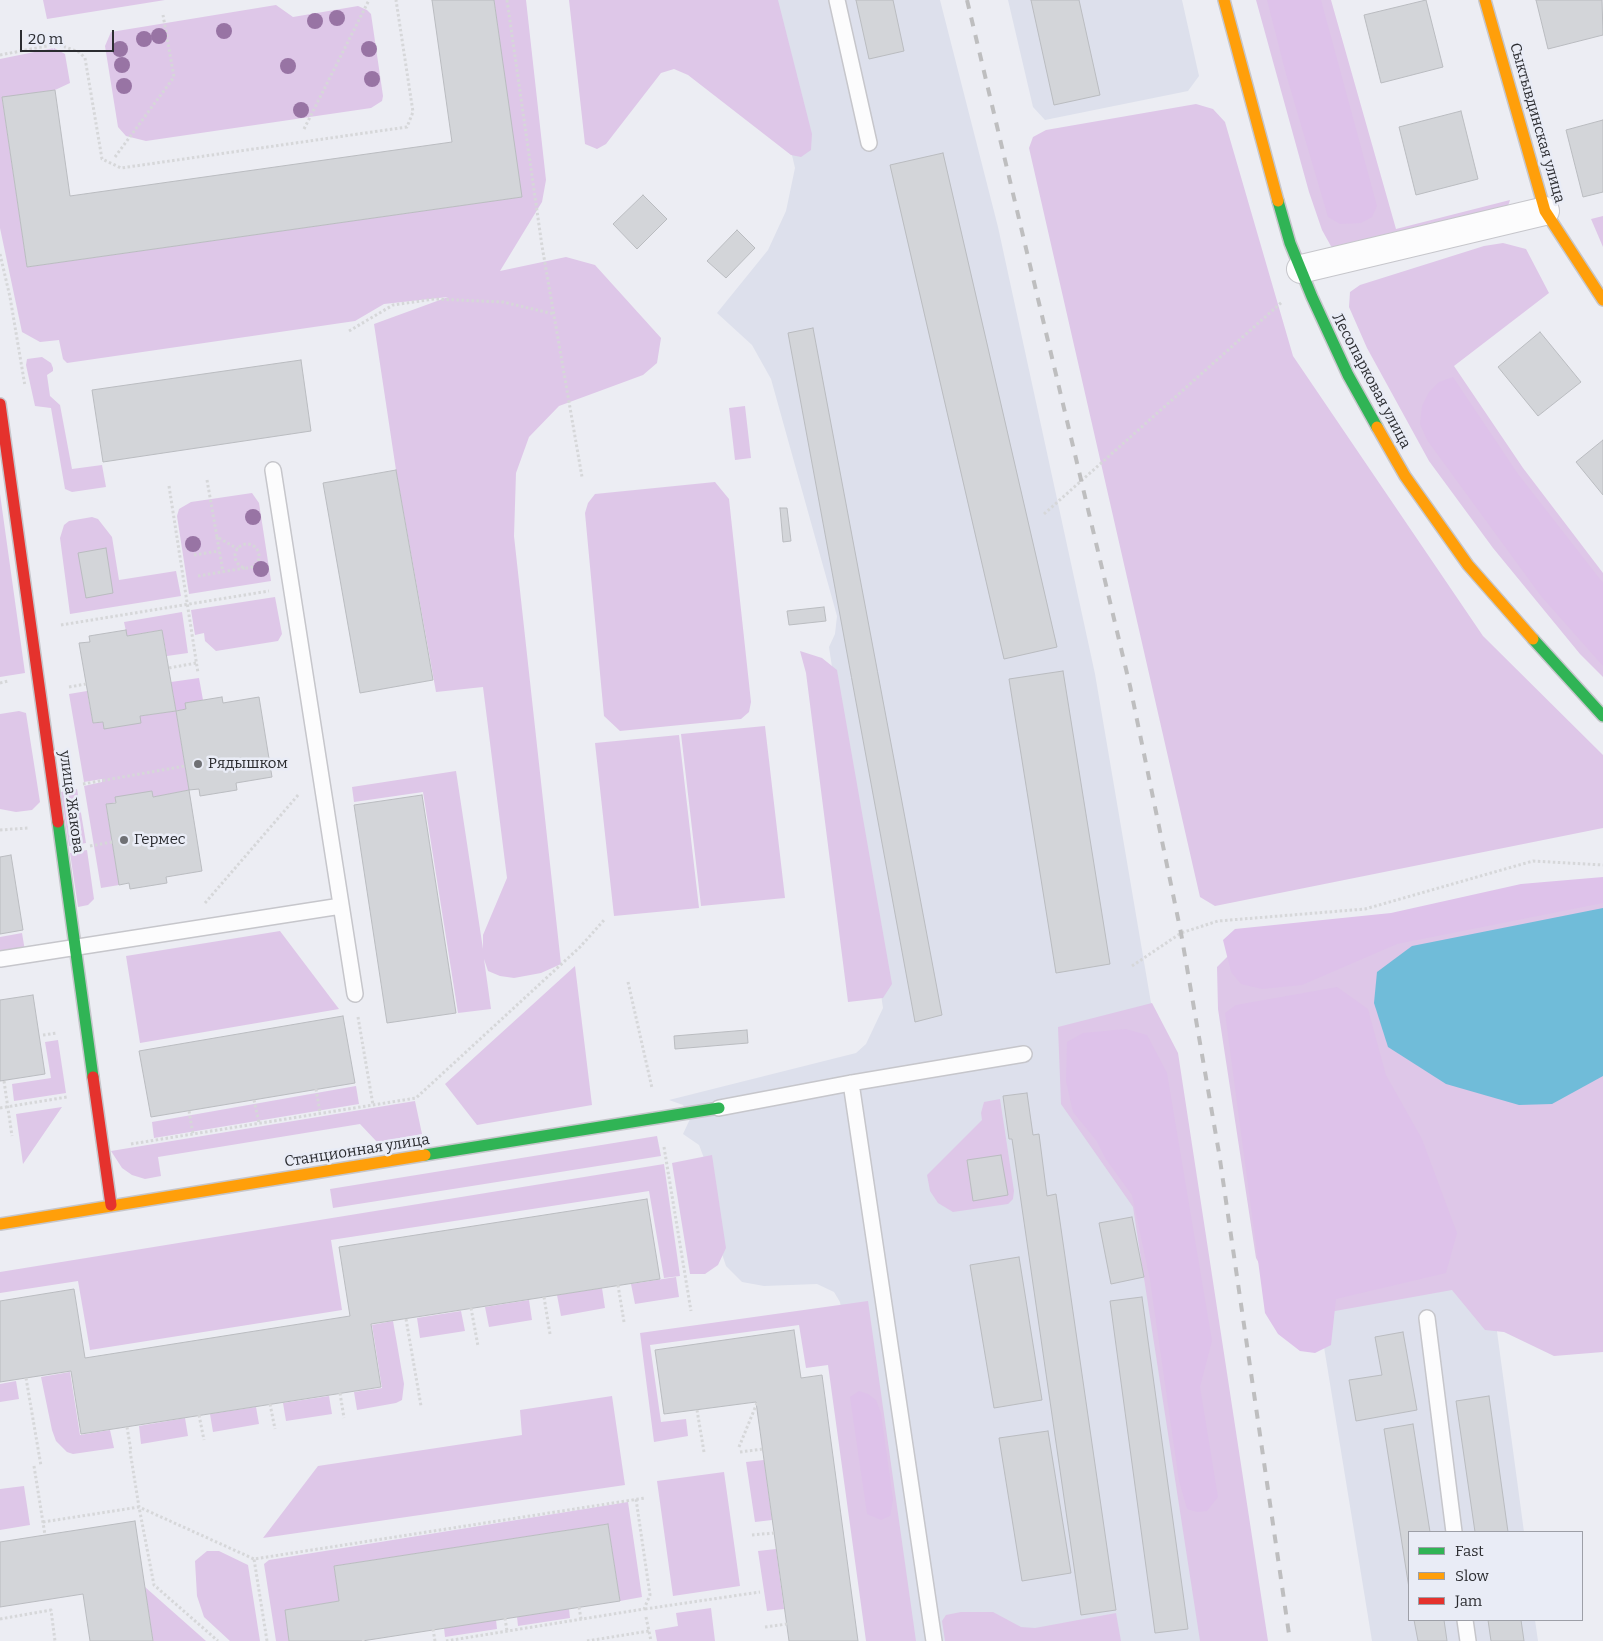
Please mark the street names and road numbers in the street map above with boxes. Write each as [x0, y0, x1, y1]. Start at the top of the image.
street label: Сыктывдинская улица [1505, 41, 1569, 205]
street label: Лесопарковая улица [1328, 310, 1414, 452]
street label: улица Жакова [55, 749, 87, 855]
street label: Станционная улица [283, 1131, 431, 1171]

